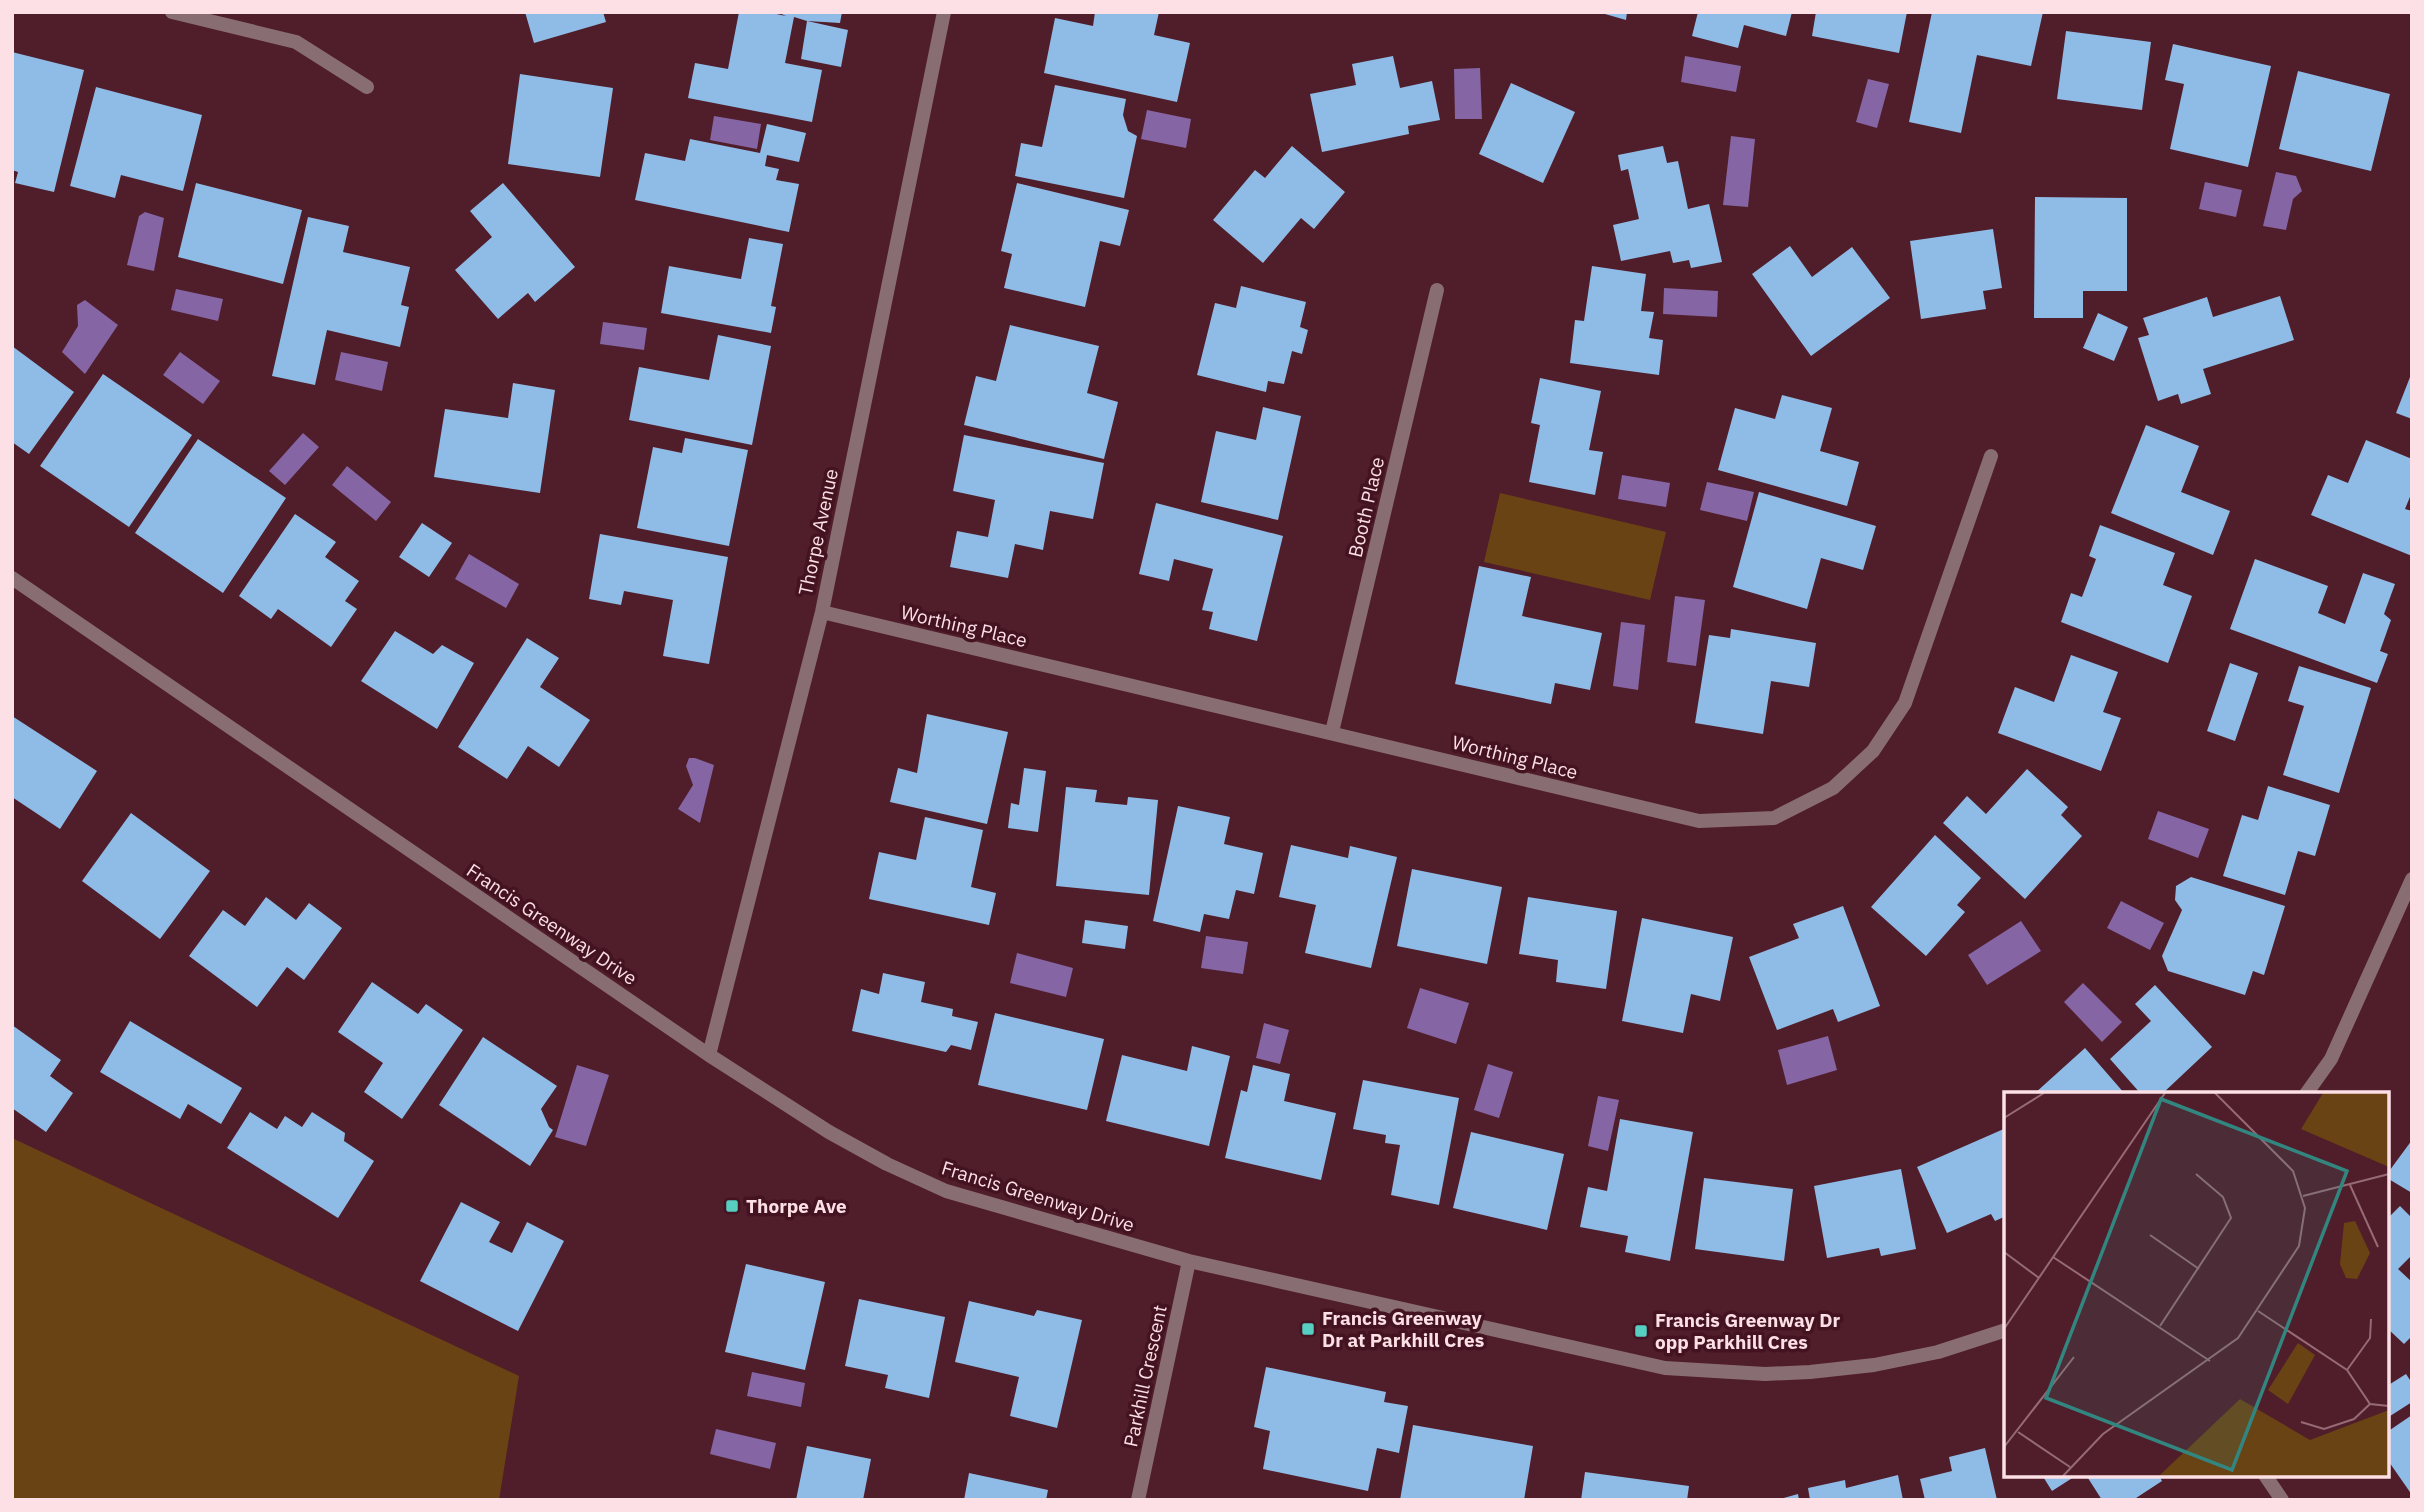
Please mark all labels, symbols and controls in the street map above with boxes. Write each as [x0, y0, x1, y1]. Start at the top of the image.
street label: Booth Place [1343, 454, 1389, 560]
street label: Thorpe Avenue [793, 467, 843, 597]
street label: Worthing Place [899, 600, 1029, 652]
street label: Worthing Place [1450, 730, 1580, 784]
street label: Francis Greenway Drive [462, 858, 642, 990]
inset map [2004, 1092, 2389, 1477]
street label: Francis Greenway Drive [939, 1155, 1137, 1237]
place label: Thorpe Ave [746, 1194, 847, 1218]
marker: Thorpe Ave [724, 1198, 740, 1214]
street label: Parkhill Crescent [1118, 1303, 1172, 1449]
place label: Francis Greenway Dr at Parkhill Cres [1322, 1306, 1484, 1352]
place label: Francis Greenway Dr opp Parkhill Cres [1655, 1308, 1840, 1354]
marker: Francis Greenway Dr at Parkhill Cres [1300, 1321, 1316, 1337]
marker: Francis Greenway Dr opp Parkhill Cres [1633, 1323, 1649, 1339]

